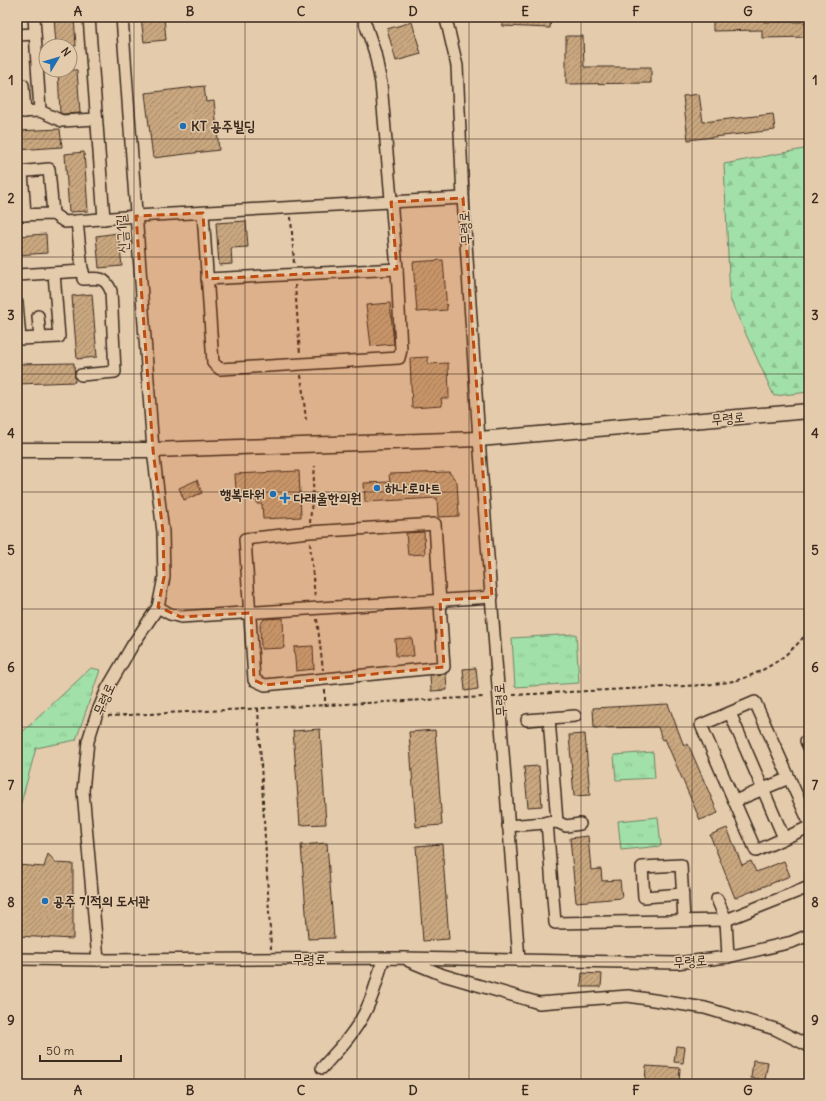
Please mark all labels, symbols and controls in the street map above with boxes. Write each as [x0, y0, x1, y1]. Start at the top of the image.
text: A [74, 3, 83, 20]
text: B [186, 3, 195, 20]
text: C [297, 3, 306, 20]
text: D [408, 3, 418, 20]
text: E [521, 3, 529, 20]
text: F [632, 3, 640, 20]
text: G [743, 3, 753, 20]
north arrow [38, 38, 78, 78]
text: N [58, 45, 74, 59]
text: 1 [8, 72, 14, 89]
text: 1 [812, 72, 818, 89]
place label: KT 공주빌딩 [191, 117, 255, 135]
marker: KT 공주빌딩 [178, 121, 188, 131]
text: 2 [7, 190, 15, 207]
text: 2 [811, 190, 819, 207]
street label: 무령로 [455, 211, 475, 245]
street label: 신금1길 [112, 213, 132, 254]
text: 3 [7, 307, 15, 324]
text: 3 [811, 307, 819, 324]
street label: 무령로 [710, 408, 746, 428]
text: 4 [7, 425, 15, 442]
text: 4 [811, 425, 819, 442]
place label: 하나로마트 [385, 479, 441, 497]
marker: 하나로마트 [372, 483, 382, 493]
place label: 행복타워 [219, 485, 265, 503]
marker: 행복타워 [268, 489, 278, 499]
place label: 다래울한의원 [293, 489, 362, 507]
marker: 다래울한의원 [279, 492, 291, 504]
text: 5 [7, 542, 15, 559]
text: 5 [811, 542, 819, 559]
text: 6 [7, 659, 15, 676]
text: 6 [811, 659, 819, 676]
street label: 무령로 [89, 680, 119, 718]
street label: 무령로 [490, 683, 510, 717]
text: 7 [8, 777, 15, 794]
text: 7 [812, 777, 819, 794]
place label: 공주 기적의 도서관 [53, 892, 151, 910]
text: 8 [7, 894, 15, 911]
text: 8 [811, 894, 819, 911]
marker: 공주 기적의 도서관 [40, 896, 50, 906]
street label: 무령로 [292, 950, 326, 968]
street label: 무령로 [673, 951, 707, 971]
text: 9 [7, 1012, 15, 1029]
text: 9 [811, 1012, 819, 1029]
scale bar [40, 1037, 121, 1063]
text: 50 m [46, 1043, 75, 1058]
text: A [74, 1082, 83, 1099]
text: B [186, 1082, 195, 1099]
text: C [297, 1082, 306, 1099]
text: D [408, 1082, 418, 1099]
text: E [521, 1082, 529, 1099]
text: F [632, 1082, 640, 1099]
text: G [743, 1082, 753, 1099]

